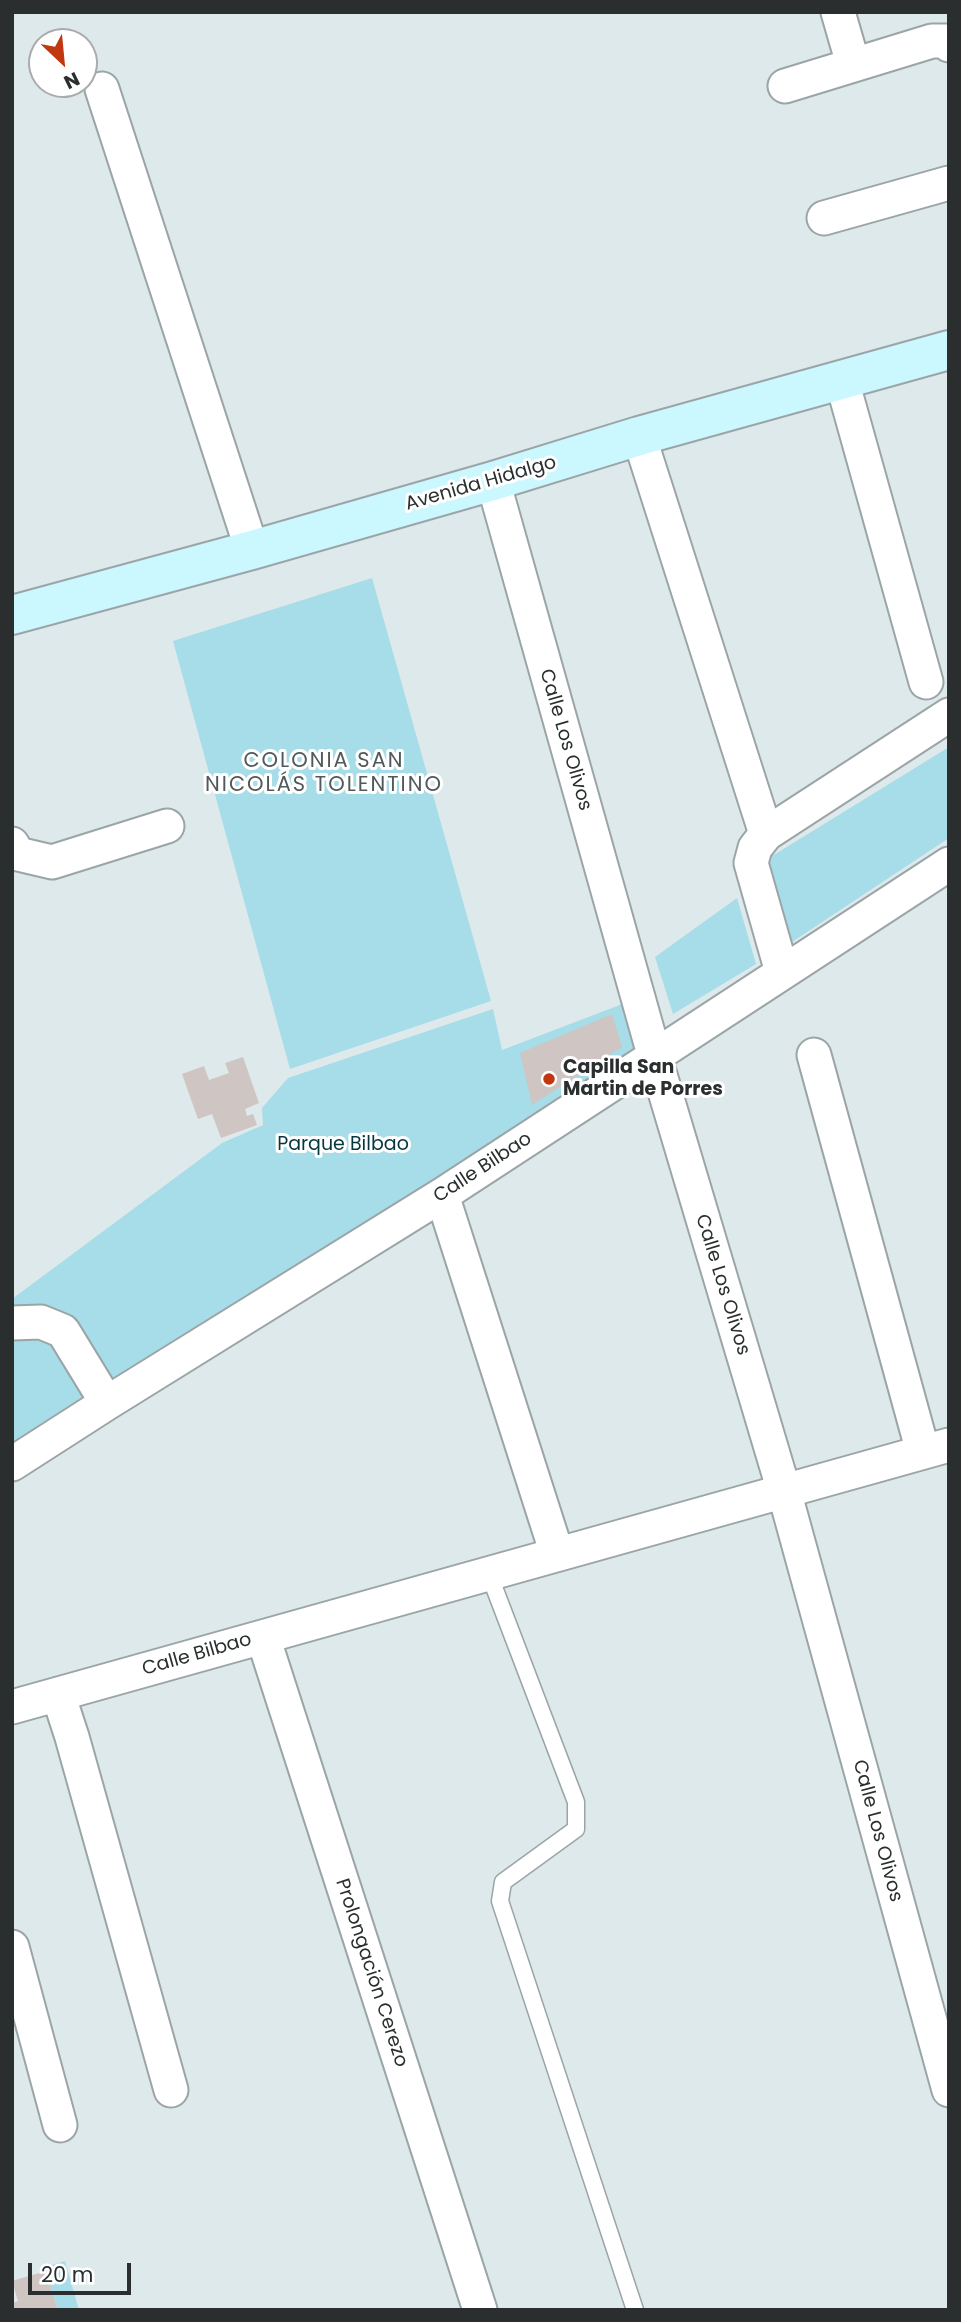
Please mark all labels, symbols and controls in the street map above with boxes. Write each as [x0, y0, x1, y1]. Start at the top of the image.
north arrow [28, 28, 98, 98]
text: N [59, 65, 84, 96]
street label: Avenida Hidalgo [403, 452, 559, 516]
street label: Calle Los Olivos [534, 667, 596, 813]
district label: COLONIA SAN NICOLÁS TOLENTINO [207, 749, 441, 799]
place label: Capilla San Martin de Porres [563, 1057, 723, 1101]
marker: Capilla San Martin de Porres [541, 1071, 557, 1087]
street label: Calle Bilbao [430, 1128, 536, 1208]
park label: Parque Bilbao [277, 1134, 409, 1156]
street label: Calle Los Olivos [690, 1212, 754, 1358]
street label: Calle Bilbao [140, 1629, 254, 1681]
street label: Calle Los Olivos [847, 1757, 907, 1905]
street label: Prolongación Cerezo [330, 1876, 412, 2070]
scale bar [32, 2248, 135, 2292]
text: 20 m [41, 2260, 94, 2289]

